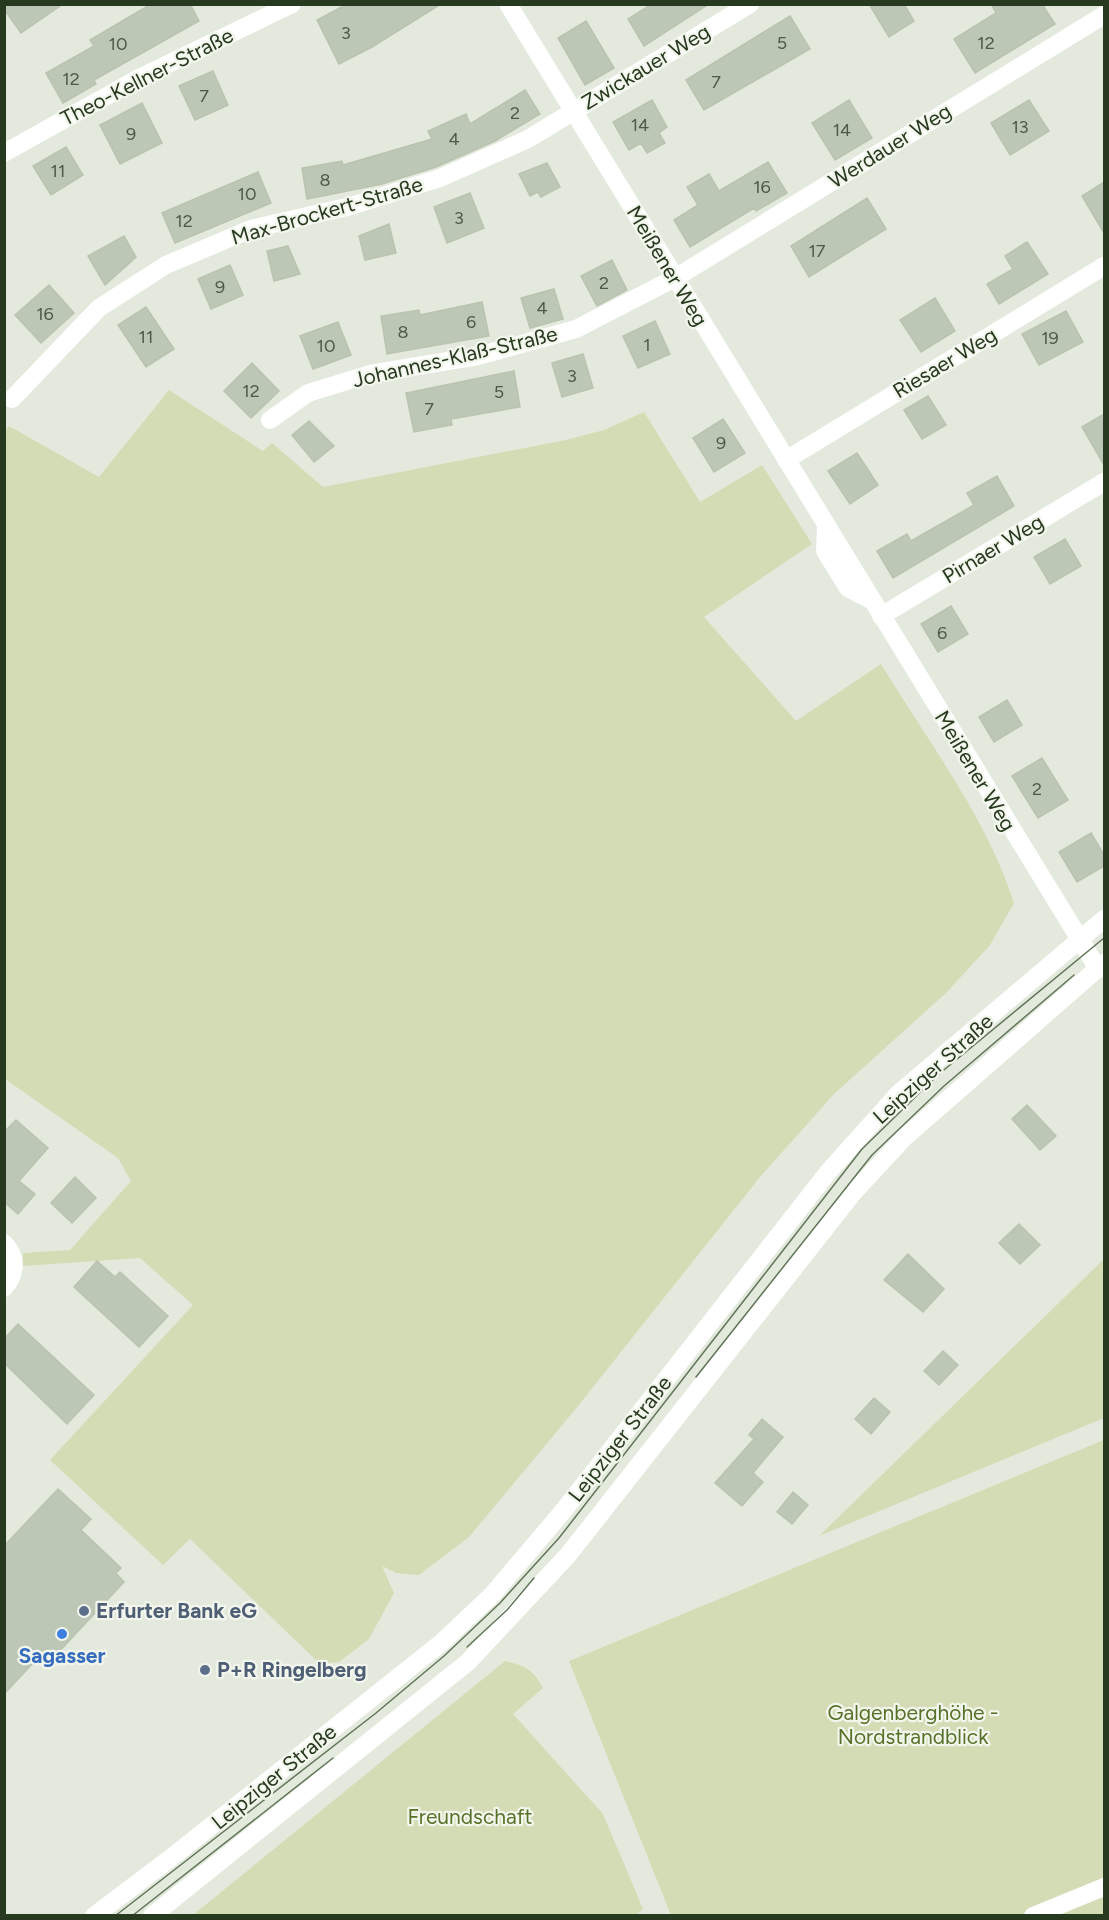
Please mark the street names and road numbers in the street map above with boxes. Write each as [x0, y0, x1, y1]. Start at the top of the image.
street label: Zwickauer Weg [577, 18, 714, 115]
street label: Theo-Kellner-Straße [56, 22, 237, 131]
street label: Werdauer Weg [824, 98, 955, 193]
street label: Max-Brockert-Straße [228, 171, 425, 250]
street label: Meißener Weg [622, 201, 713, 330]
street label: Johannes-Klaß-Straße [350, 321, 560, 392]
street label: Riesaer Weg [888, 322, 1001, 403]
street label: Pirnaer Weg [938, 509, 1048, 588]
street label: Meißener Weg [930, 706, 1021, 835]
street label: Leipziger Straße [867, 1008, 998, 1129]
street label: Leipziger Straße [563, 1371, 677, 1507]
street label: Leipziger Straße [206, 1719, 341, 1834]

